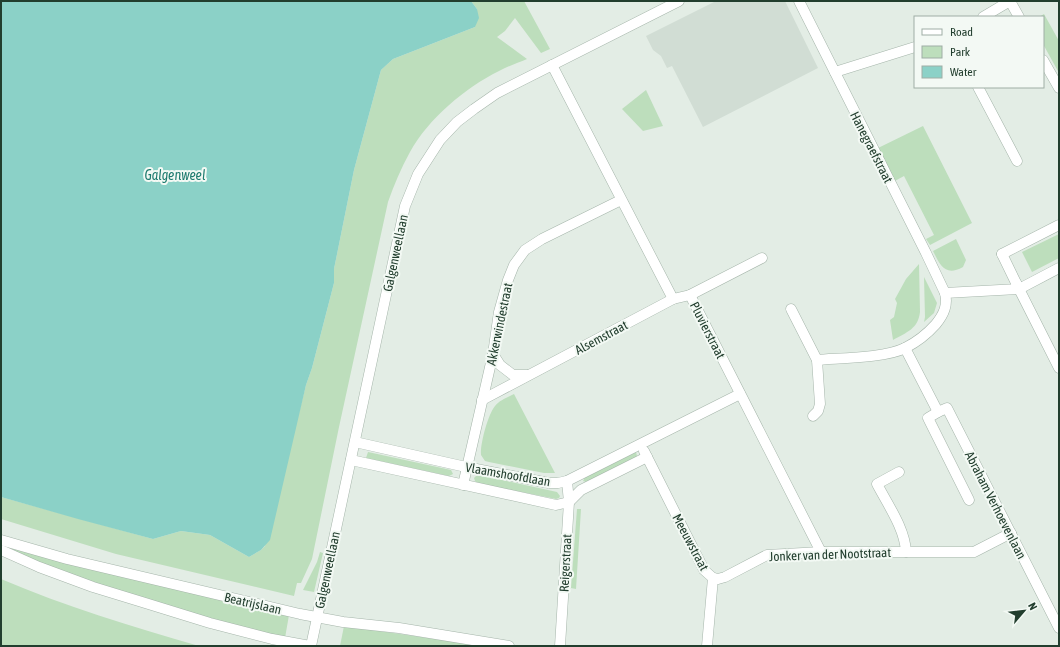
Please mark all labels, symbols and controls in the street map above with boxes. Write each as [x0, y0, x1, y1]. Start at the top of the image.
legend [914, 16, 1044, 88]
text: Road [950, 25, 973, 39]
text: Park [950, 45, 971, 59]
text: Water [950, 65, 977, 79]
street label: Hanegraefstraat [847, 109, 896, 186]
water label: Galgenweel [144, 167, 206, 183]
street label: Galgenweellaan [380, 213, 411, 293]
street label: Akkerwindestraat [483, 281, 516, 367]
street label: Pluvierstraat [687, 299, 728, 361]
street label: Alsemstraat [572, 317, 630, 358]
street label: Abraham Verhoevenlaan [962, 449, 1029, 562]
street label: Vlaamshoofdlaan [464, 460, 552, 489]
street label: Meeuwstraat [669, 511, 712, 573]
street label: Galgenweellaan [312, 530, 343, 610]
street label: Reigerstraat [556, 533, 575, 592]
street label: Jonker van der Nootstraat [769, 545, 891, 564]
street label: Beatrijslaan [223, 590, 283, 617]
north arrow [1004, 591, 1044, 631]
text: N [1026, 601, 1040, 612]

